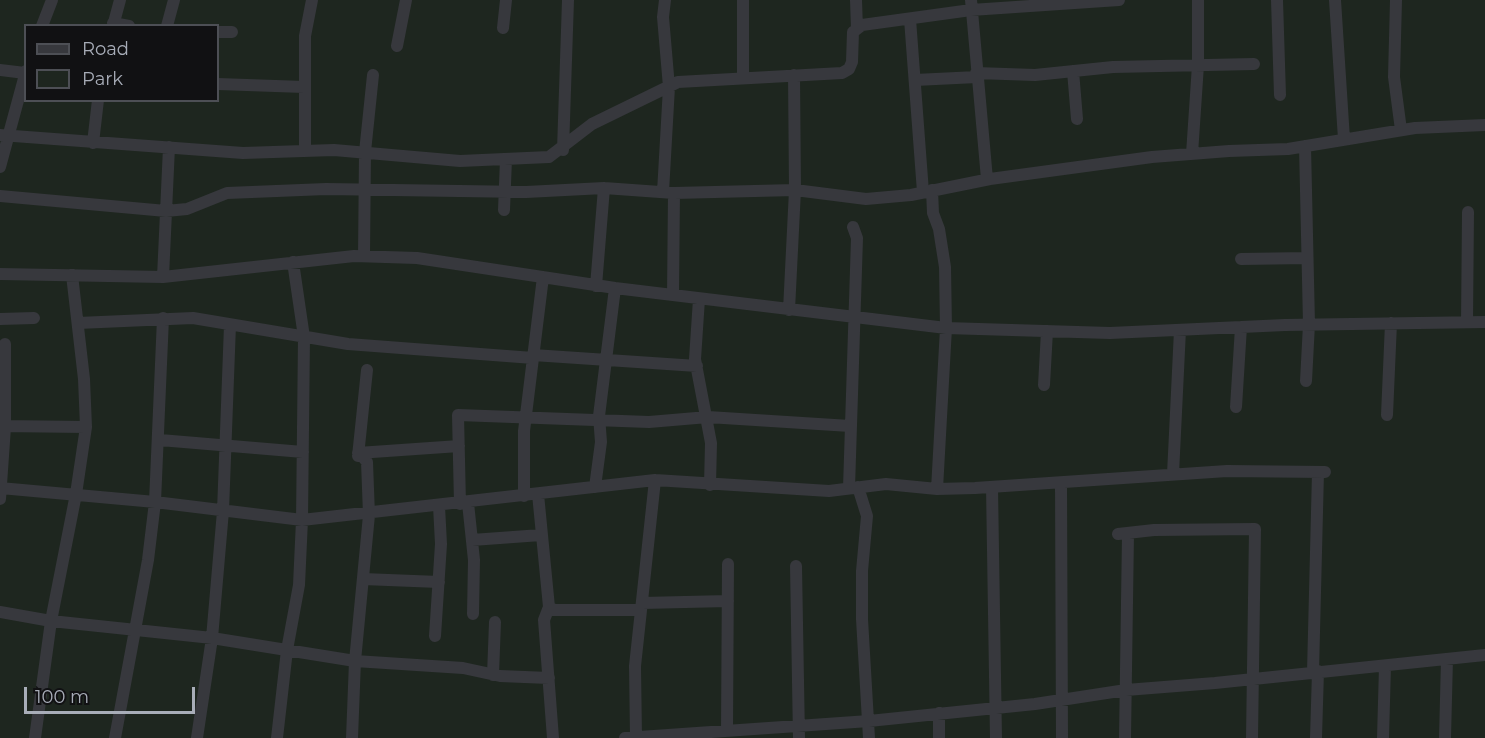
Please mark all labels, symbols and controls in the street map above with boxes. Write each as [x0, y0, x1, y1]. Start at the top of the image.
legend [24, 24, 219, 102]
text: Road [82, 38, 129, 60]
text: Park [82, 68, 123, 90]
scale bar [27, 675, 198, 713]
text: 100 m [35, 686, 89, 708]

